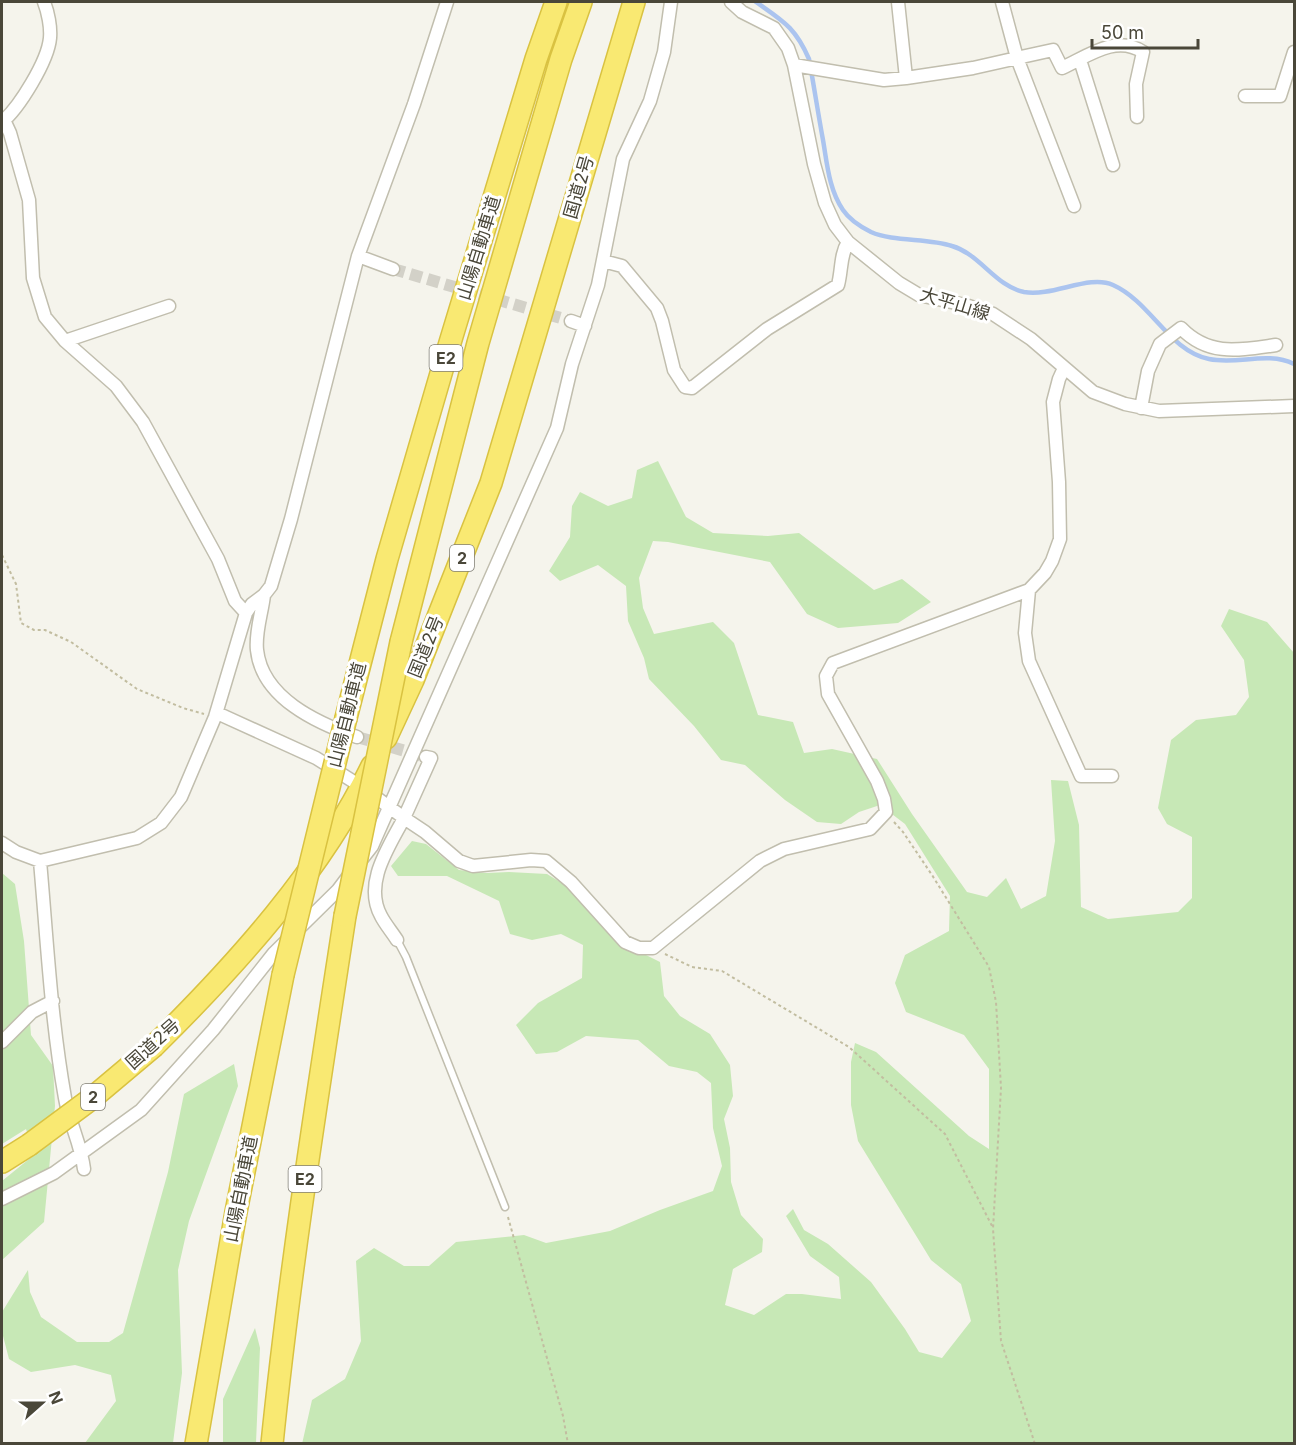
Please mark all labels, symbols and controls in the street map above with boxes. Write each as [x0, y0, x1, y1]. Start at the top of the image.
scale bar [1092, 12, 1198, 50]
text: 50 m [1101, 22, 1144, 43]
street label: 国道2号 [559, 153, 598, 221]
street label: 山陽自動車道 [453, 193, 504, 303]
street label: 大平山線 [918, 283, 993, 324]
road number: E2 [430, 345, 462, 371]
road number: 2 [450, 545, 474, 571]
street label: 国道2号 [404, 613, 447, 681]
street label: 山陽自動車道 [323, 660, 370, 770]
street label: 国道2号 [121, 1014, 184, 1073]
road number: 2 [81, 1084, 105, 1110]
street label: 山陽自動車道 [220, 1134, 261, 1244]
road number: E2 [288, 1166, 322, 1192]
north arrow [12, 1373, 72, 1433]
text: N [44, 1388, 68, 1407]

